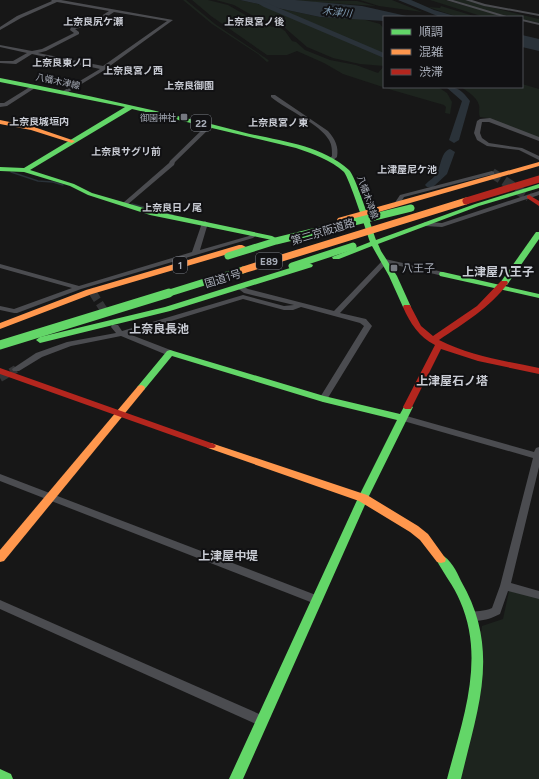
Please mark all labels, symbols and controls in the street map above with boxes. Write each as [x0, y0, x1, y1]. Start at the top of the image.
water label: 木津川 [321, 4, 354, 20]
district label: 上奈良尻ケ瀬 [63, 15, 124, 28]
district label: 上奈良宮ノ後 [224, 15, 285, 28]
legend [383, 16, 523, 88]
text: 順調 [419, 25, 443, 39]
text: 混雑 [419, 45, 443, 59]
district label: 上奈良東ノ口 [32, 56, 92, 69]
district label: 上奈良宮ノ西 [103, 64, 163, 77]
text: 渋滞 [419, 65, 443, 79]
street label: 八幡木津線 [35, 71, 82, 91]
district label: 上奈良御園 [164, 79, 214, 92]
place label: 御園神社 [140, 112, 176, 123]
marker: 御園神社 [179, 112, 189, 122]
district label: 上奈良城垣内 [9, 115, 69, 128]
road number: 22 [191, 115, 211, 131]
district label: 上奈良宮ノ東 [248, 116, 309, 129]
district label: 上奈良サグリ前 [91, 145, 161, 158]
district label: 上津屋尼ケ池 [377, 163, 437, 176]
street label: 八幡木津線 [355, 174, 381, 221]
district label: 上奈良日ノ尾 [142, 201, 202, 214]
street label: 第二京阪道路 [290, 216, 356, 248]
road number: E89 [256, 253, 282, 269]
road number: 1 [173, 257, 187, 273]
place label: 八王子 [402, 262, 435, 275]
marker: 八王子 [389, 263, 399, 273]
district label: 上津屋八王子 [462, 265, 534, 279]
street label: 国道1号 [203, 267, 243, 291]
district label: 上奈良長池 [129, 322, 189, 336]
district label: 上津屋石ノ塔 [416, 374, 488, 388]
district label: 上津屋中堤 [198, 549, 258, 563]

